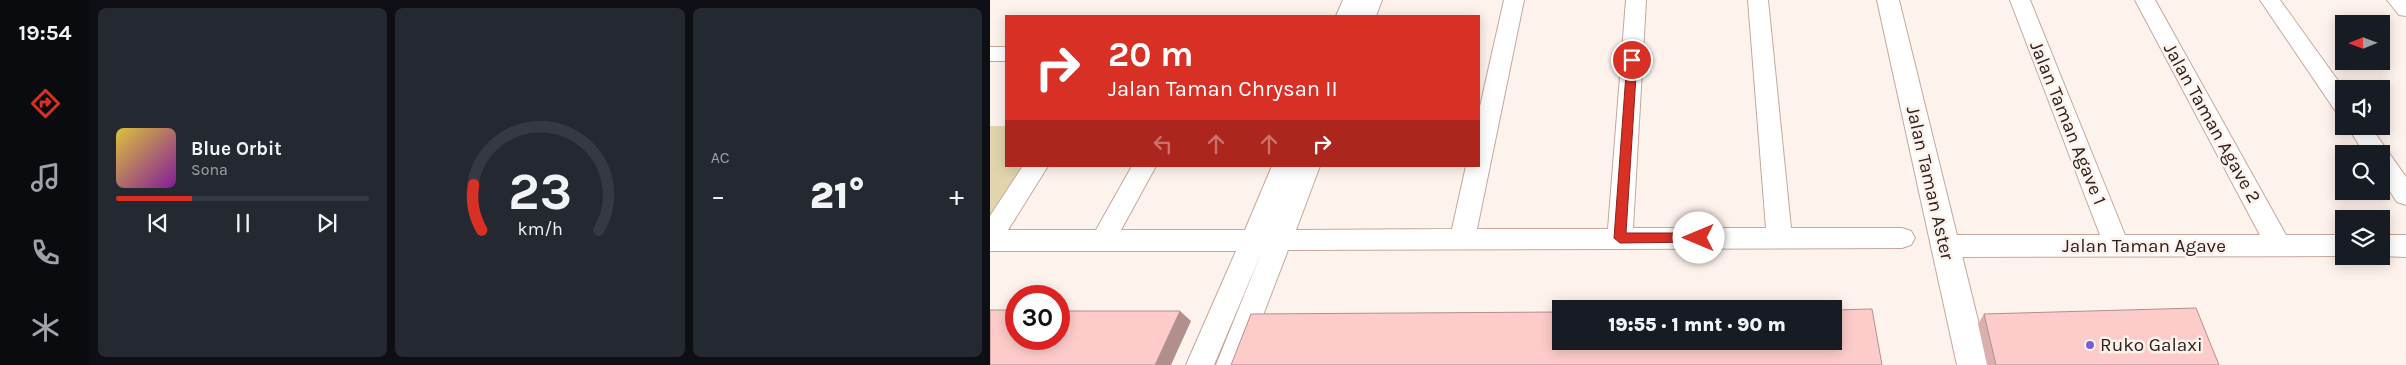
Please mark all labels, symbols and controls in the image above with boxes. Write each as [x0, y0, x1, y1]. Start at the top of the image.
north arrow [2335, 15, 2390, 70]
map controls [2335, 15, 2390, 265]
text: 19:54 [18, 20, 72, 46]
text: 20 m [1108, 34, 1193, 75]
icon: right [1025, 35, 1090, 100]
street label: Jalan Taman Agave 1 [2025, 38, 2111, 208]
pin [1611, 39, 1653, 81]
street label: Jalan Taman Agave 2 [2159, 39, 2265, 207]
icon: arrive [1618, 46, 1646, 74]
text: Jalan Taman Chrysan II [1108, 76, 1338, 102]
button: sound [2335, 80, 2390, 135]
icon: directions [28, 86, 63, 121]
street label: Jalan Taman Aster [1902, 104, 1958, 262]
icon: left [1149, 130, 1177, 158]
icon: ahead [1202, 130, 1230, 158]
icon: ahead [1255, 130, 1283, 158]
icon: right [1308, 130, 1336, 158]
text: Blue Orbit [191, 138, 282, 160]
button: search [2335, 145, 2390, 200]
text: AC [711, 148, 730, 167]
icon: music [28, 160, 63, 195]
text: Sona [191, 160, 228, 179]
text: 23 [508, 161, 572, 222]
text: 21° [810, 173, 865, 218]
text: − [711, 179, 725, 212]
text: + [949, 179, 964, 212]
icon: previous [144, 209, 172, 237]
icon: pause [229, 209, 257, 237]
icon: next [313, 209, 341, 237]
button: layers [2335, 210, 2390, 265]
position arrow [1672, 211, 1724, 263]
text: km/h [517, 219, 563, 240]
icon: phone [28, 235, 63, 270]
street label: Jalan Taman Agave [2062, 235, 2226, 257]
speed limit sign: 30 [1005, 285, 1070, 350]
icon: climate [28, 310, 63, 345]
text: 19:55 · 1 mnt · 90 m [1608, 314, 1786, 336]
place label: Ruko Galaxi [2100, 334, 2203, 356]
marker: Ruko Galaxi [2084, 339, 2096, 351]

